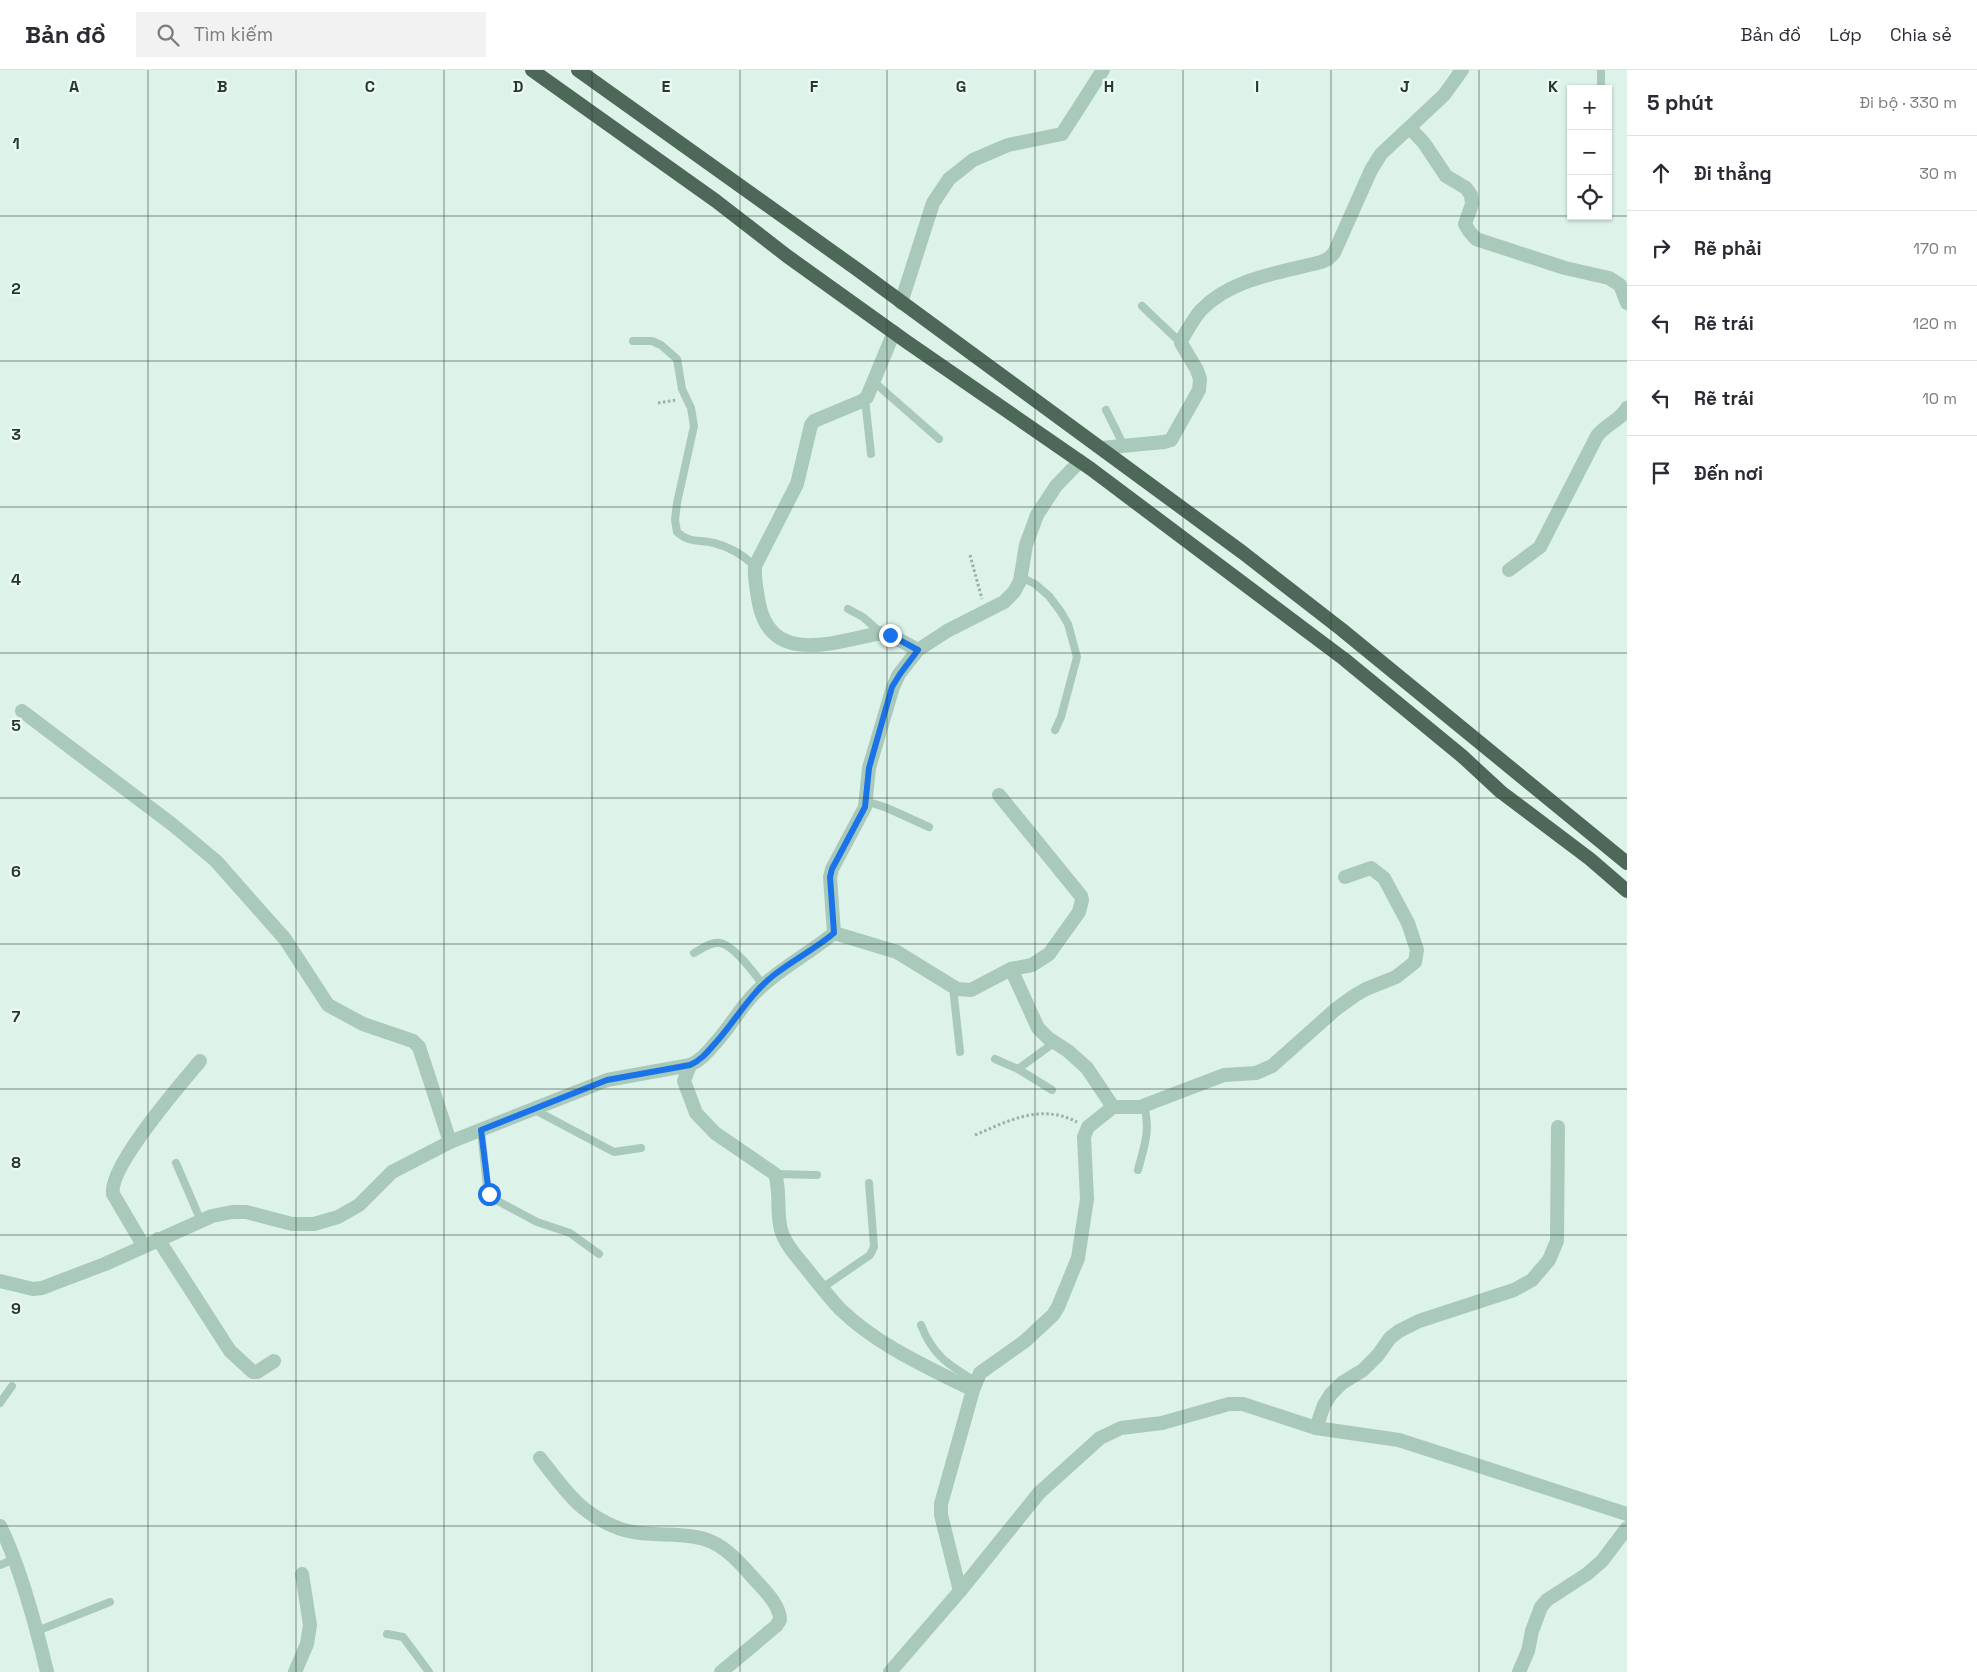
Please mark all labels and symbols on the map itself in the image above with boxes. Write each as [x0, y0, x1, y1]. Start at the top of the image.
text: A [69, 76, 79, 97]
text: B [217, 76, 227, 97]
text: C [365, 76, 375, 97]
text: D [513, 76, 523, 97]
text: E [662, 76, 671, 97]
text: F [810, 76, 819, 97]
text: G [956, 76, 966, 97]
text: H [1104, 76, 1114, 97]
text: I [1255, 76, 1259, 97]
text: J [1400, 76, 1410, 97]
text: K [1548, 76, 1558, 97]
text: 1 [12, 133, 20, 154]
text: 2 [11, 278, 21, 299]
text: 3 [11, 424, 21, 445]
text: 4 [11, 569, 21, 590]
route end [879, 624, 902, 647]
text: 5 [11, 715, 21, 736]
text: 6 [11, 861, 21, 882]
text: 7 [12, 1006, 21, 1027]
text: 8 [11, 1152, 21, 1173]
route start [478, 1183, 501, 1206]
text: 9 [11, 1298, 21, 1319]

